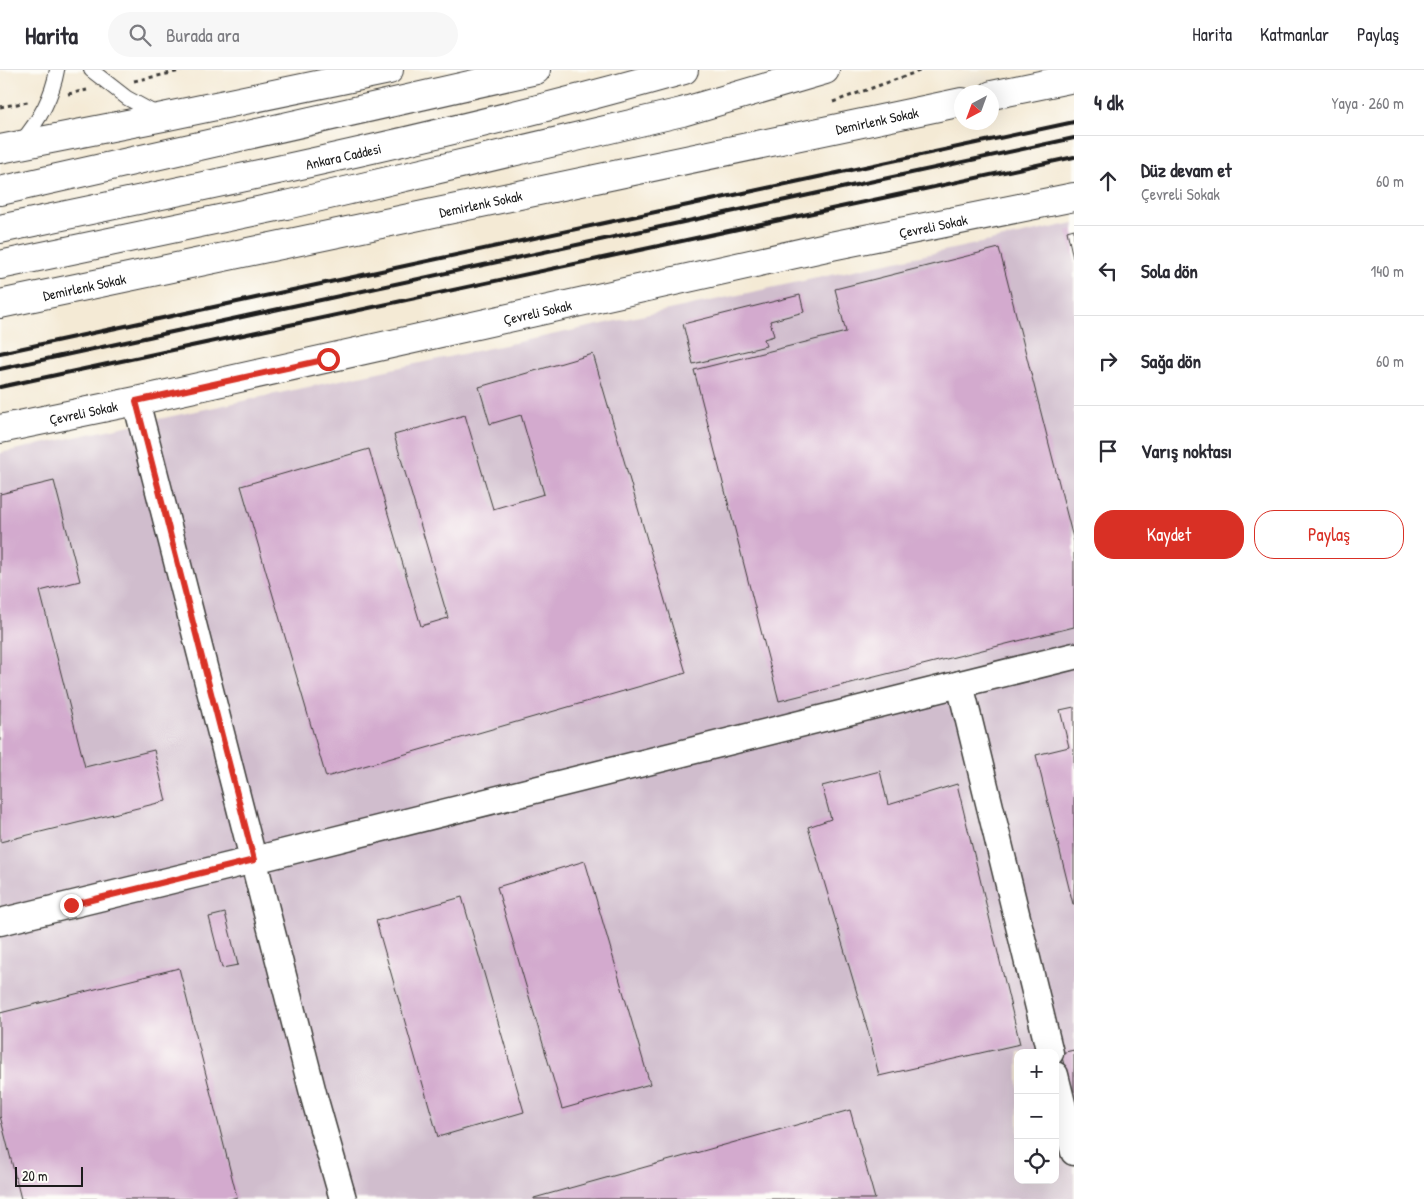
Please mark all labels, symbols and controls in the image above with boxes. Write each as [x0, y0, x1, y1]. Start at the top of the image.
search box [108, 12, 458, 57]
text: Harita [25, 19, 78, 51]
icon: search [126, 21, 154, 49]
text: Burada ara [166, 22, 239, 48]
text: Harita [1192, 22, 1232, 47]
text: Katmanlar [1260, 22, 1329, 47]
text: Paylaş [1357, 22, 1399, 47]
north arrow [954, 85, 999, 130]
text: 4 dk [1094, 88, 1124, 117]
text: Yaya · 260 m [1331, 92, 1404, 114]
street label: Demirlenk Sokak [834, 102, 920, 138]
street label: Ankara Caddesi [304, 138, 383, 173]
text: Düz devam et [1141, 157, 1232, 183]
icon: ahead [1094, 167, 1122, 195]
text: 60 m [1376, 170, 1404, 192]
text: Çevreli Sokak [1141, 183, 1220, 205]
street label: Demirlenk Sokak [437, 185, 524, 221]
street label: Çevreli Sokak [897, 209, 969, 242]
icon: left [1094, 257, 1122, 285]
text: Sola dön [1141, 258, 1198, 284]
text: 140 m [1370, 260, 1404, 282]
street label: Demirlenk Sokak [41, 268, 128, 304]
street label: Çevreli Sokak [501, 295, 573, 328]
icon: right [1094, 347, 1122, 375]
route start [317, 348, 340, 371]
text: Sağa dön [1141, 348, 1201, 374]
text: 60 m [1376, 350, 1404, 372]
street label: Çevreli Sokak [47, 396, 119, 428]
icon: arrive [1094, 437, 1122, 465]
text: Varış noktası [1141, 438, 1232, 464]
button: Kaydet [1094, 510, 1244, 559]
button: Paylaş [1254, 510, 1404, 559]
route end [60, 894, 83, 917]
map controls [1014, 1049, 1059, 1184]
button: + [1014, 1049, 1059, 1094]
button: − [1014, 1094, 1059, 1139]
button: locate [1014, 1139, 1059, 1184]
scale bar [15, 1164, 82, 1187]
text: 20 m [22, 1166, 48, 1185]

